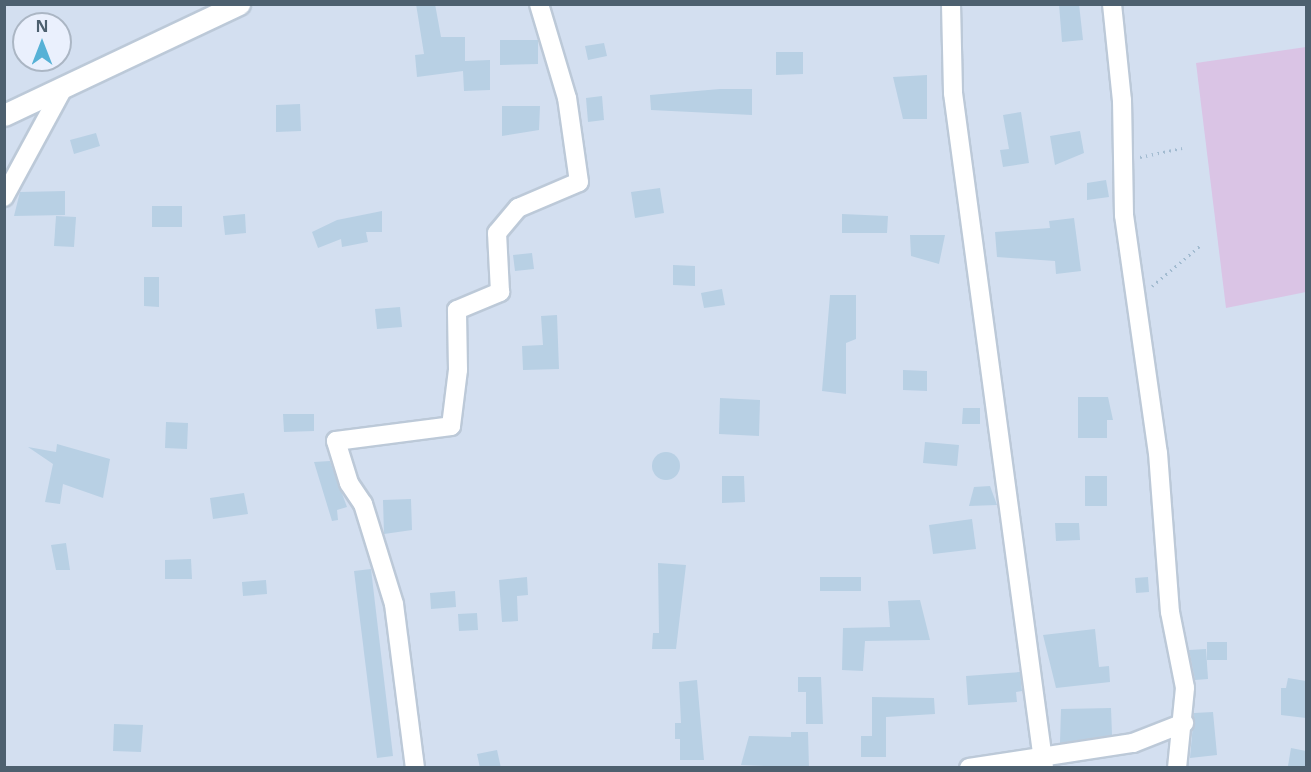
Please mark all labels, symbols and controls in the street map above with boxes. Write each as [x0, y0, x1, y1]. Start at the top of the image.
north arrow [12, 12, 72, 72]
text: N [35, 15, 49, 37]

